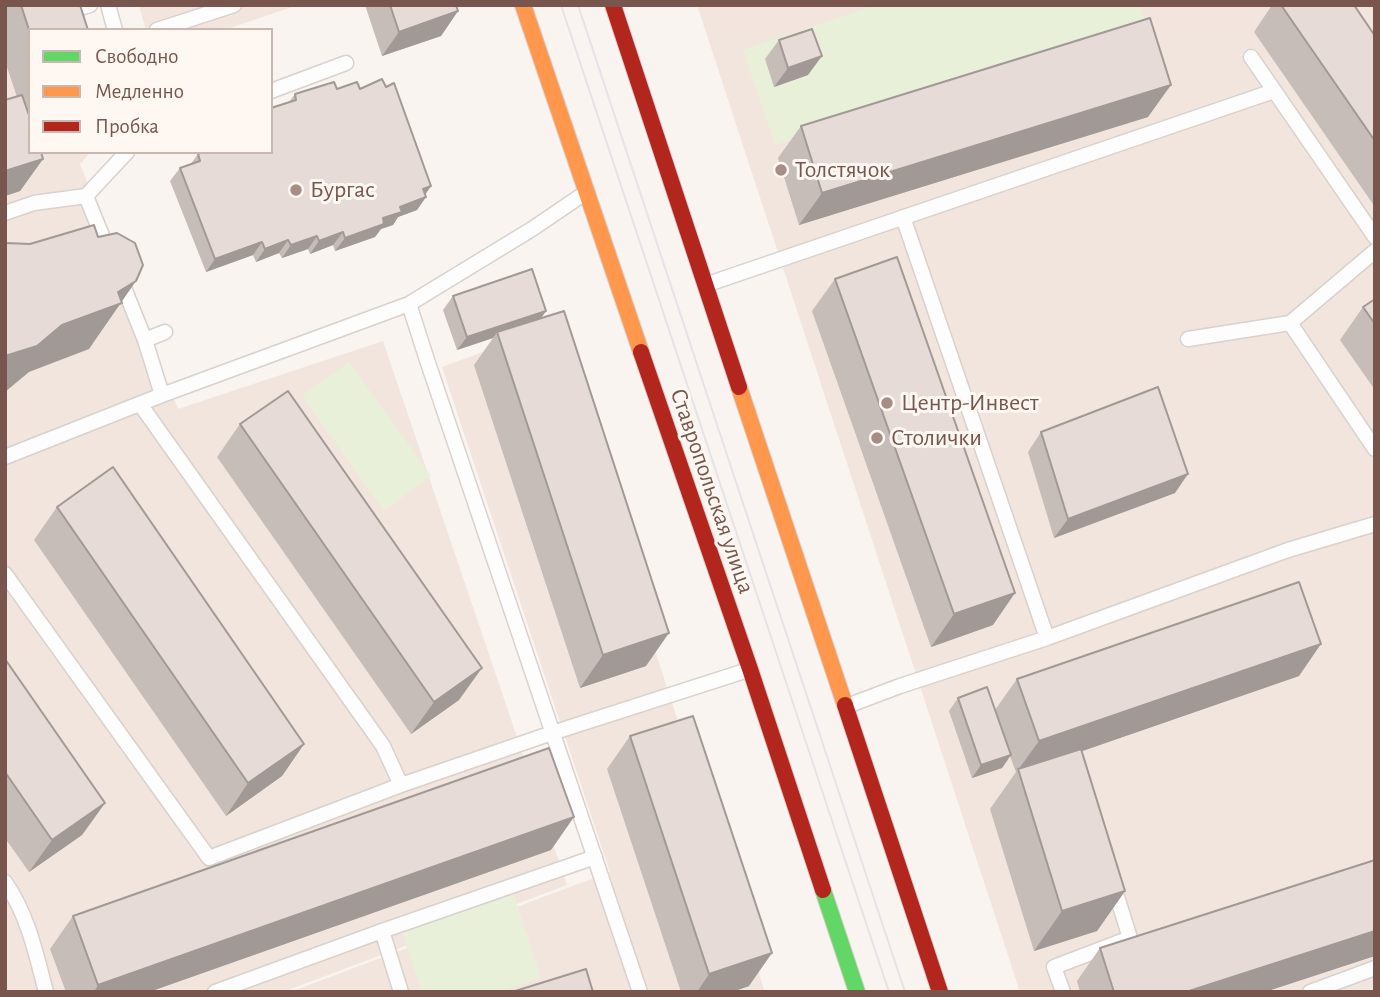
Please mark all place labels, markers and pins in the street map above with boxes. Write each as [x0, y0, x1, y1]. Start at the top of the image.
place label: Толстячок [795, 156, 890, 184]
marker: Толстячок [773, 162, 789, 178]
place label: Бургас [310, 176, 375, 204]
marker: Бургас [288, 182, 304, 198]
place label: Центр-Инвест [901, 389, 1039, 417]
marker: Центр-Инвест [879, 395, 895, 411]
place label: Столички [891, 424, 982, 452]
marker: Столички [869, 430, 885, 446]

